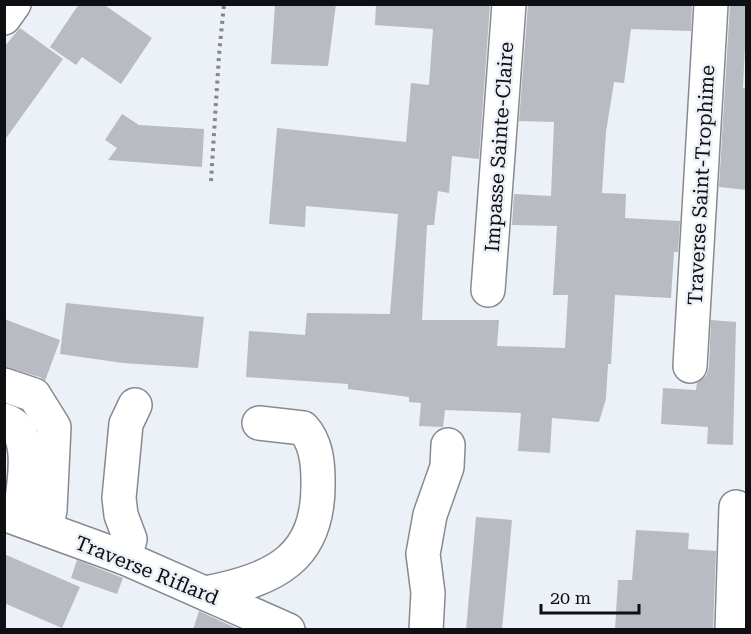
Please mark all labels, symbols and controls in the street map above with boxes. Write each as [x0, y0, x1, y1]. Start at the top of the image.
street label: Impasse Sainte-Claire [480, 41, 518, 253]
street label: Traverse Saint-Trophime [683, 64, 719, 306]
street label: Traverse Riflard [72, 530, 222, 610]
scale bar [541, 577, 638, 615]
text: 20 m [550, 587, 591, 608]

